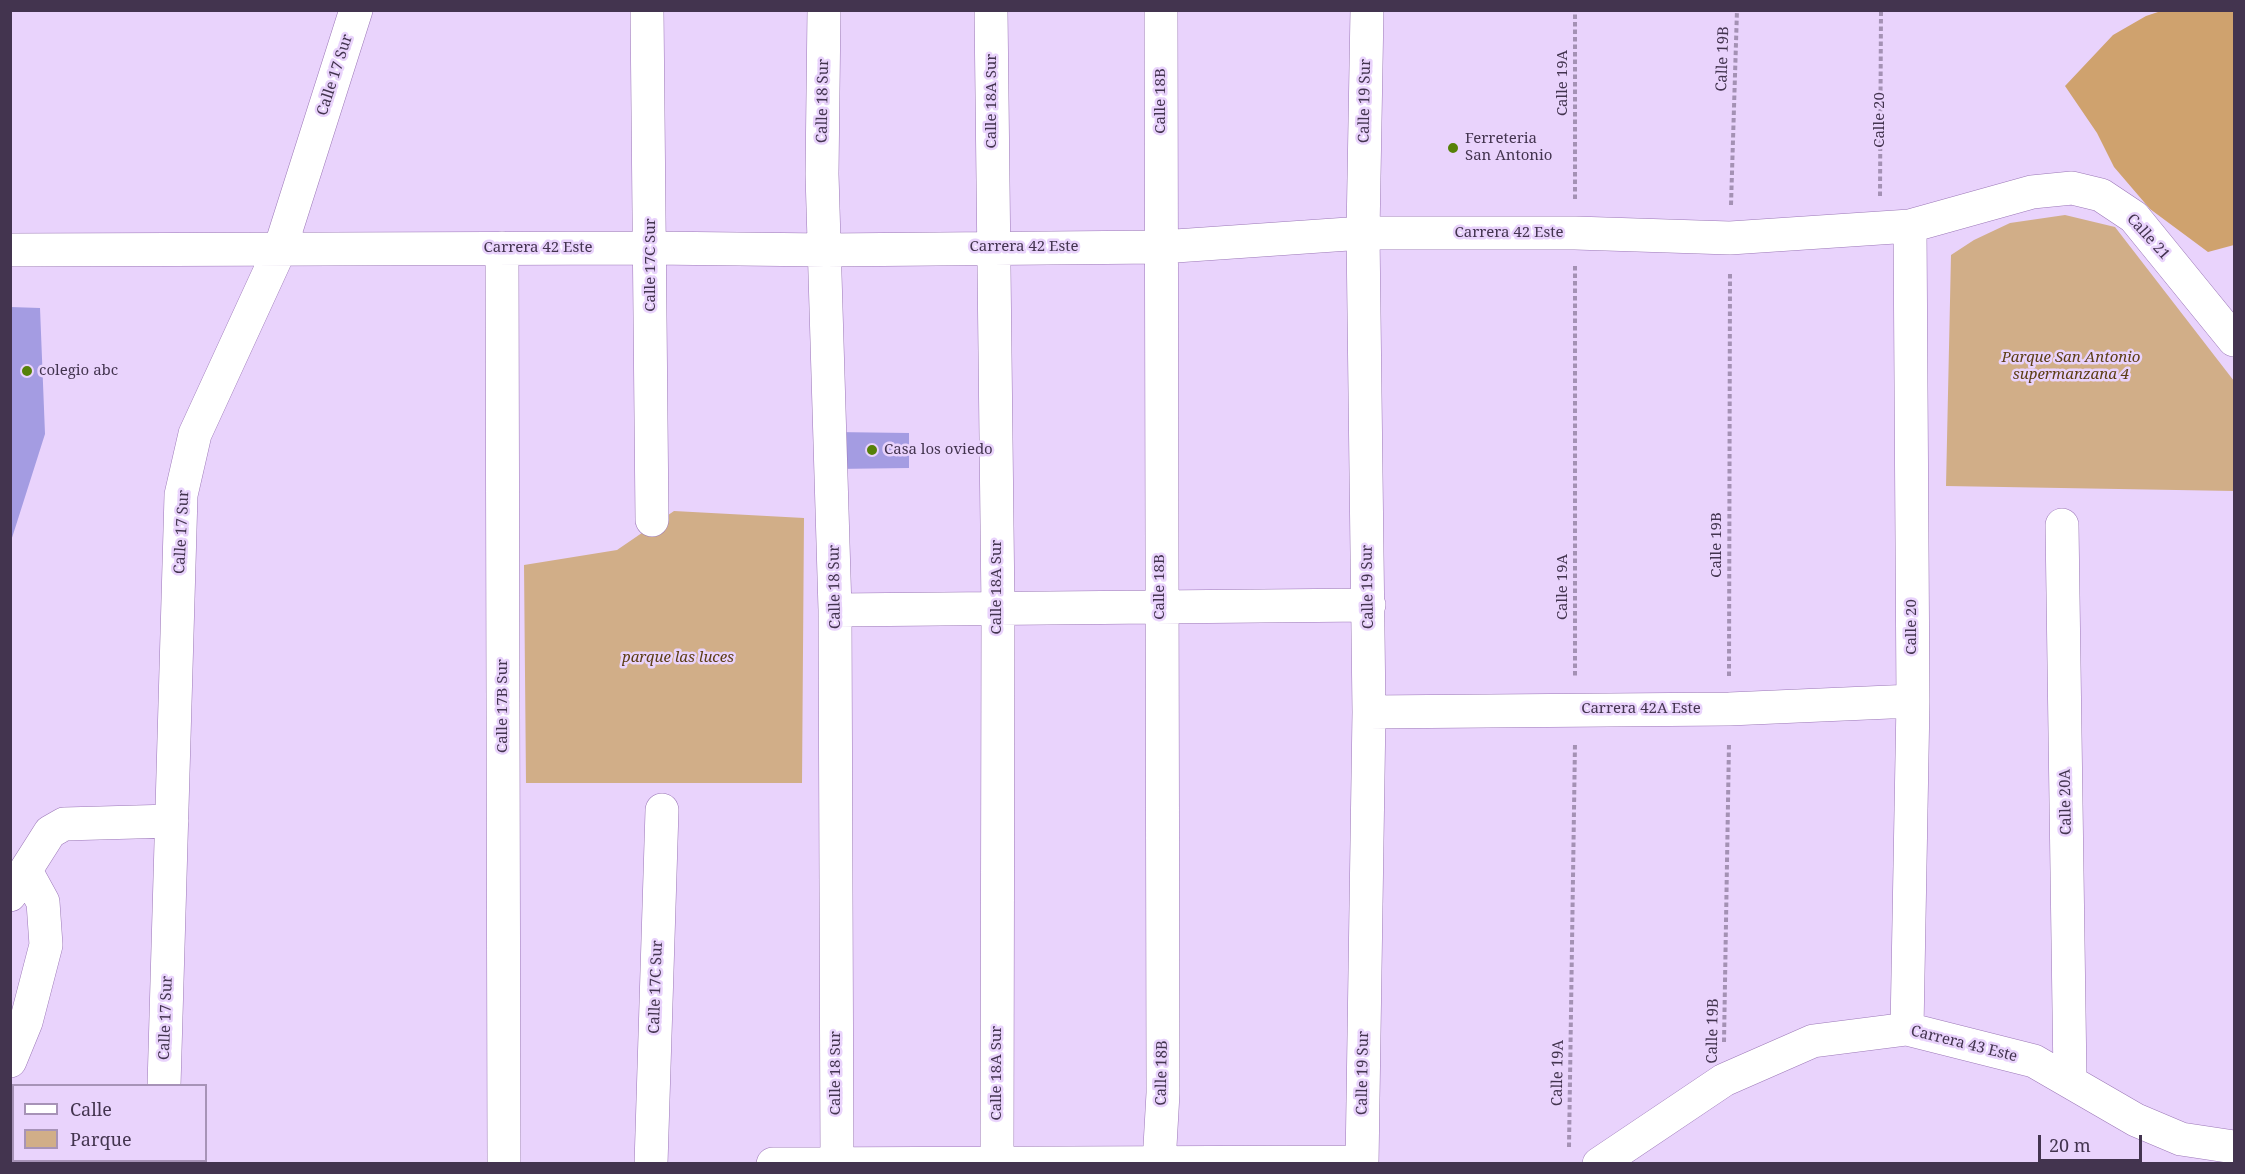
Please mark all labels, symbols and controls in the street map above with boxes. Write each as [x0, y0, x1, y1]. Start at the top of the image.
street label: Calle 19B [1713, 26, 1733, 92]
street label: Calle 17 Sur [313, 32, 357, 118]
street label: Calle 19A [1554, 50, 1572, 116]
street label: Calle 18A Sur [983, 54, 1001, 148]
street label: Calle 18 Sur [813, 59, 833, 143]
street label: Calle 19 Sur [1355, 59, 1375, 143]
street label: Calle 18B [1152, 68, 1170, 134]
street label: Calle 20 [1871, 92, 1889, 148]
place label: Ferreteria San Antonio [1465, 130, 1552, 165]
marker: Ferreteria San Antonio [1446, 141, 1460, 155]
street label: Calle 21 [2123, 210, 2173, 264]
street label: Calle 17C Sur [642, 218, 660, 312]
street label: Carrera 42 Este [1454, 224, 1564, 242]
street label: Carrera 42 Este [969, 238, 1079, 256]
street label: Carrera 42 Este [483, 239, 593, 257]
park label: Parque San Antonio supermanzana 4 [2002, 349, 2140, 384]
place label: colegio abc [39, 362, 118, 380]
marker: colegio abc [20, 364, 34, 378]
place label: Casa los oviedo [884, 441, 993, 459]
marker: Casa los oviedo [865, 443, 879, 457]
street label: Calle 17 Sur [171, 489, 193, 575]
street label: Calle 19B [1708, 512, 1726, 578]
street label: Calle 18A Sur [988, 540, 1006, 634]
street label: Calle 18 Sur [825, 545, 845, 629]
street label: Calle 19 Sur [1358, 545, 1378, 629]
street label: Calle 18B [1151, 554, 1169, 620]
street label: Calle 19A [1554, 554, 1572, 620]
street label: Calle 20 [1903, 599, 1921, 655]
park label: parque las luces [622, 649, 734, 667]
street label: Calle 17B Sur [494, 659, 512, 753]
street label: Carrera 42A Este [1581, 700, 1701, 718]
street label: Calle 20A [2056, 769, 2076, 835]
street label: Calle 17C Sur [645, 940, 667, 1034]
street label: Calle 17 Sur [156, 976, 176, 1060]
street label: Calle 19B [1703, 998, 1723, 1064]
street label: Carrera 43 Este [1909, 1022, 2019, 1066]
street label: Calle 18A Sur [988, 1026, 1006, 1120]
street label: Calle 18 Sur [827, 1031, 845, 1115]
street label: Calle 19 Sur [1353, 1031, 1373, 1115]
street label: Calle 18B [1152, 1040, 1172, 1106]
street label: Calle 19A [1548, 1040, 1568, 1106]
legend [12, 1084, 207, 1162]
text: Calle [70, 1097, 112, 1121]
scale bar [2041, 1123, 2144, 1161]
text: Parque [70, 1127, 132, 1151]
text: 20 m [2049, 1133, 2091, 1157]

